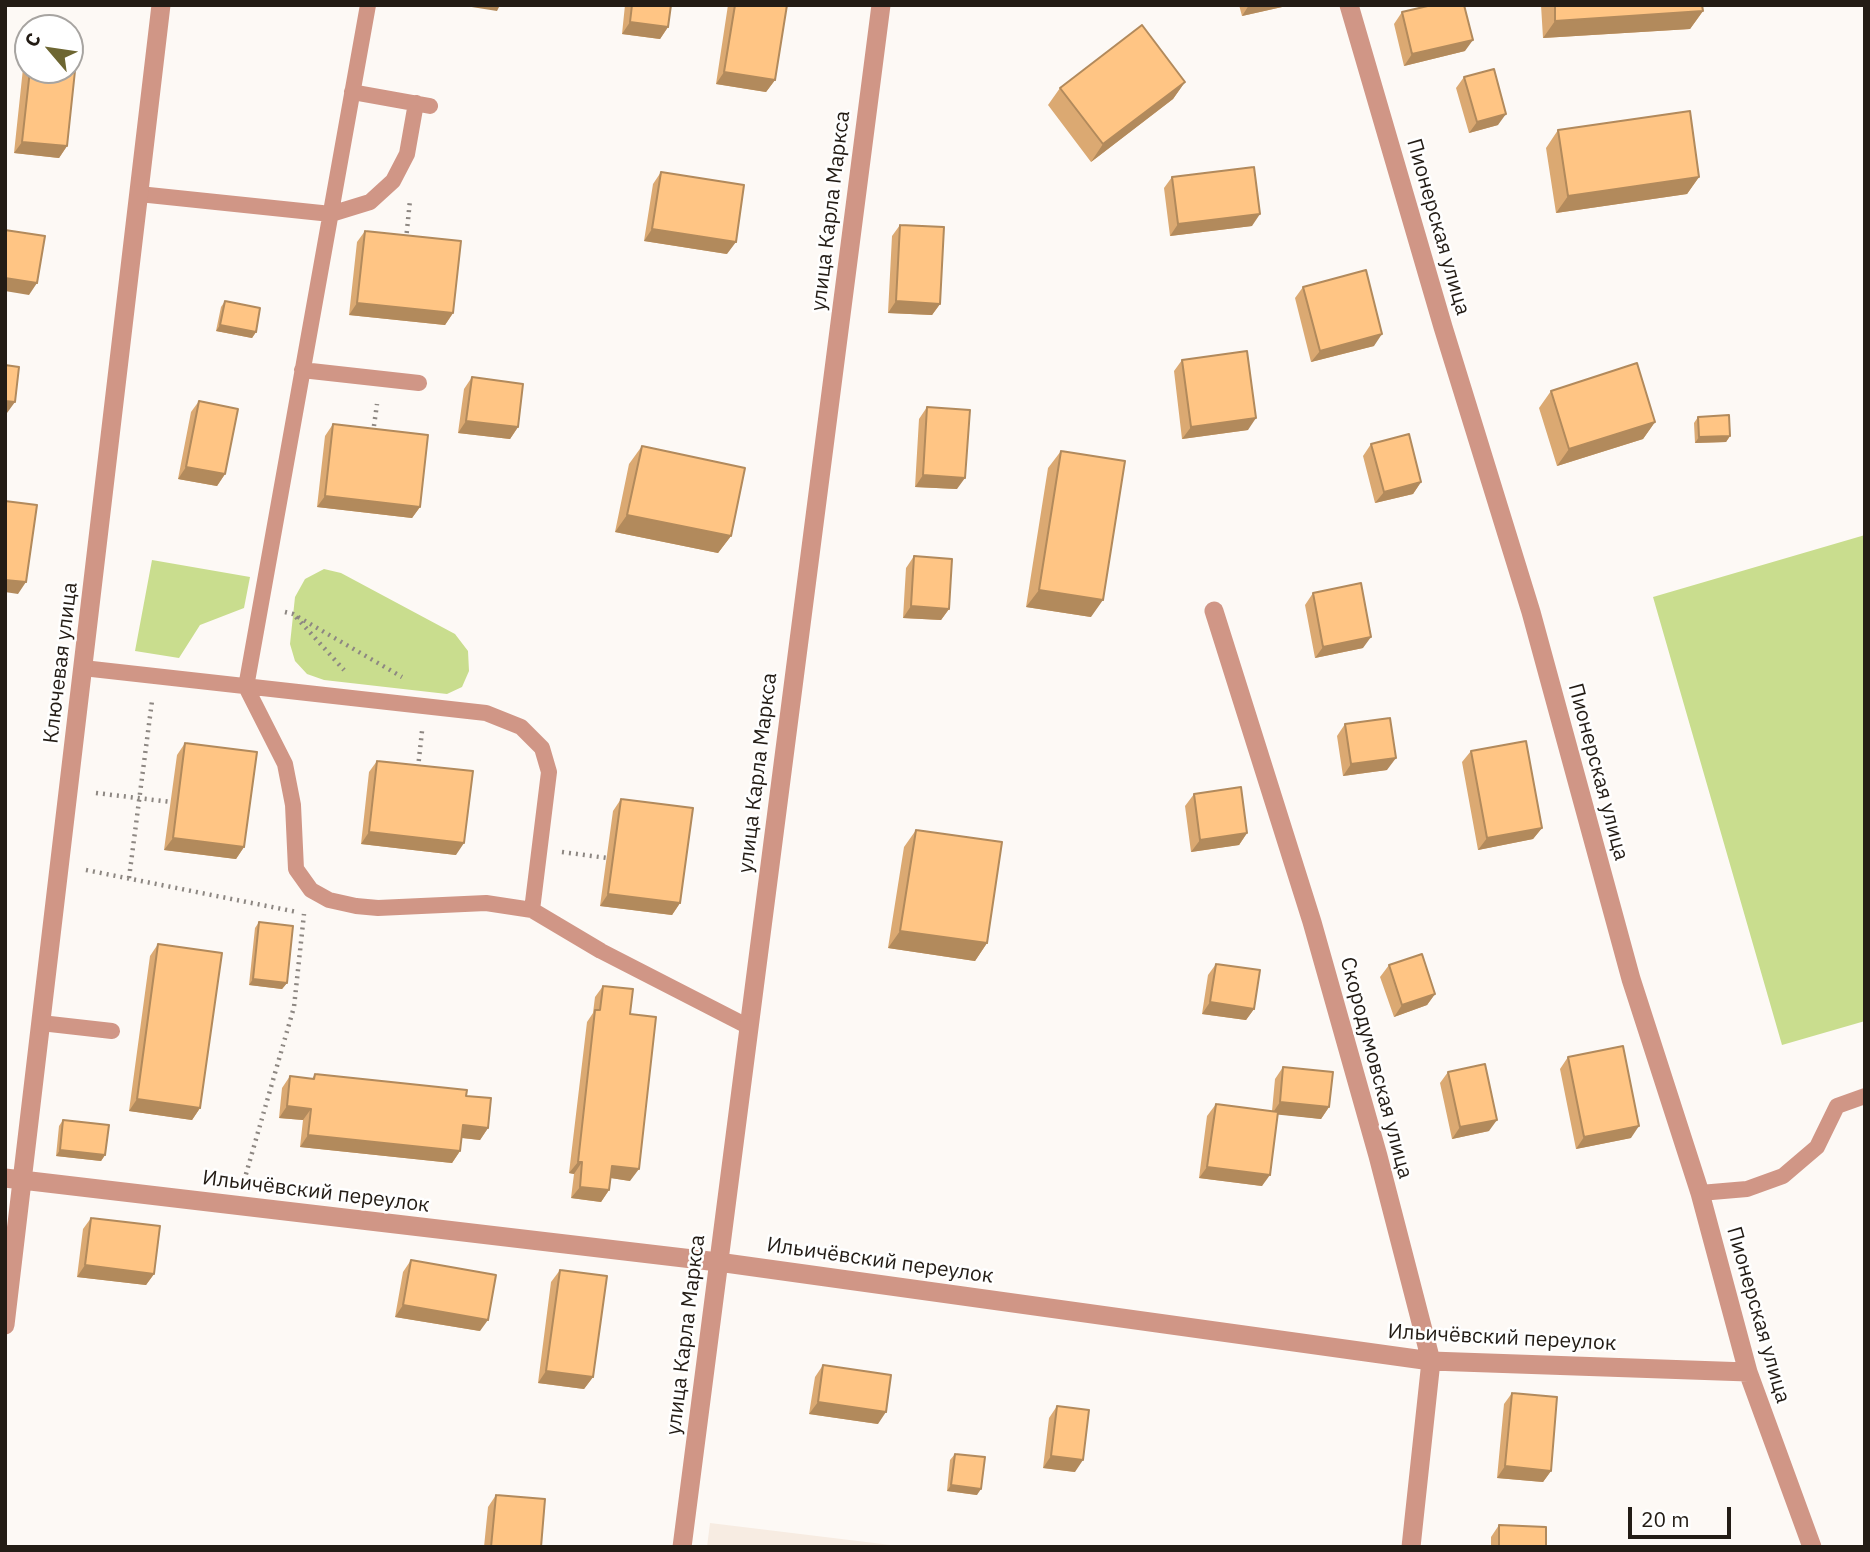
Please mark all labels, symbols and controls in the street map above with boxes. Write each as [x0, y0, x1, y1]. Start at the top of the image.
north arrow [14, 14, 84, 84]
text: С [19, 29, 46, 51]
street label: улица Карла Маркса [806, 109, 856, 313]
street label: Пионерская улица [1401, 136, 1475, 318]
street label: Ключевая улица [39, 581, 83, 745]
street label: улица Карла Маркса [733, 671, 783, 875]
street label: Пионерская улица [1562, 681, 1634, 863]
street label: Скородумовская улица [1334, 954, 1418, 1182]
street label: Ильичёвский переулок [201, 1166, 431, 1218]
street label: Пионерская улица [1721, 1224, 1795, 1406]
street label: улица Карла Маркса [661, 1233, 711, 1437]
street label: Ильичёвский переулок [765, 1233, 995, 1289]
street label: Ильичёвский переулок [1387, 1319, 1617, 1357]
scale bar [1632, 1492, 1735, 1536]
text: 20 m [1641, 1505, 1690, 1533]

